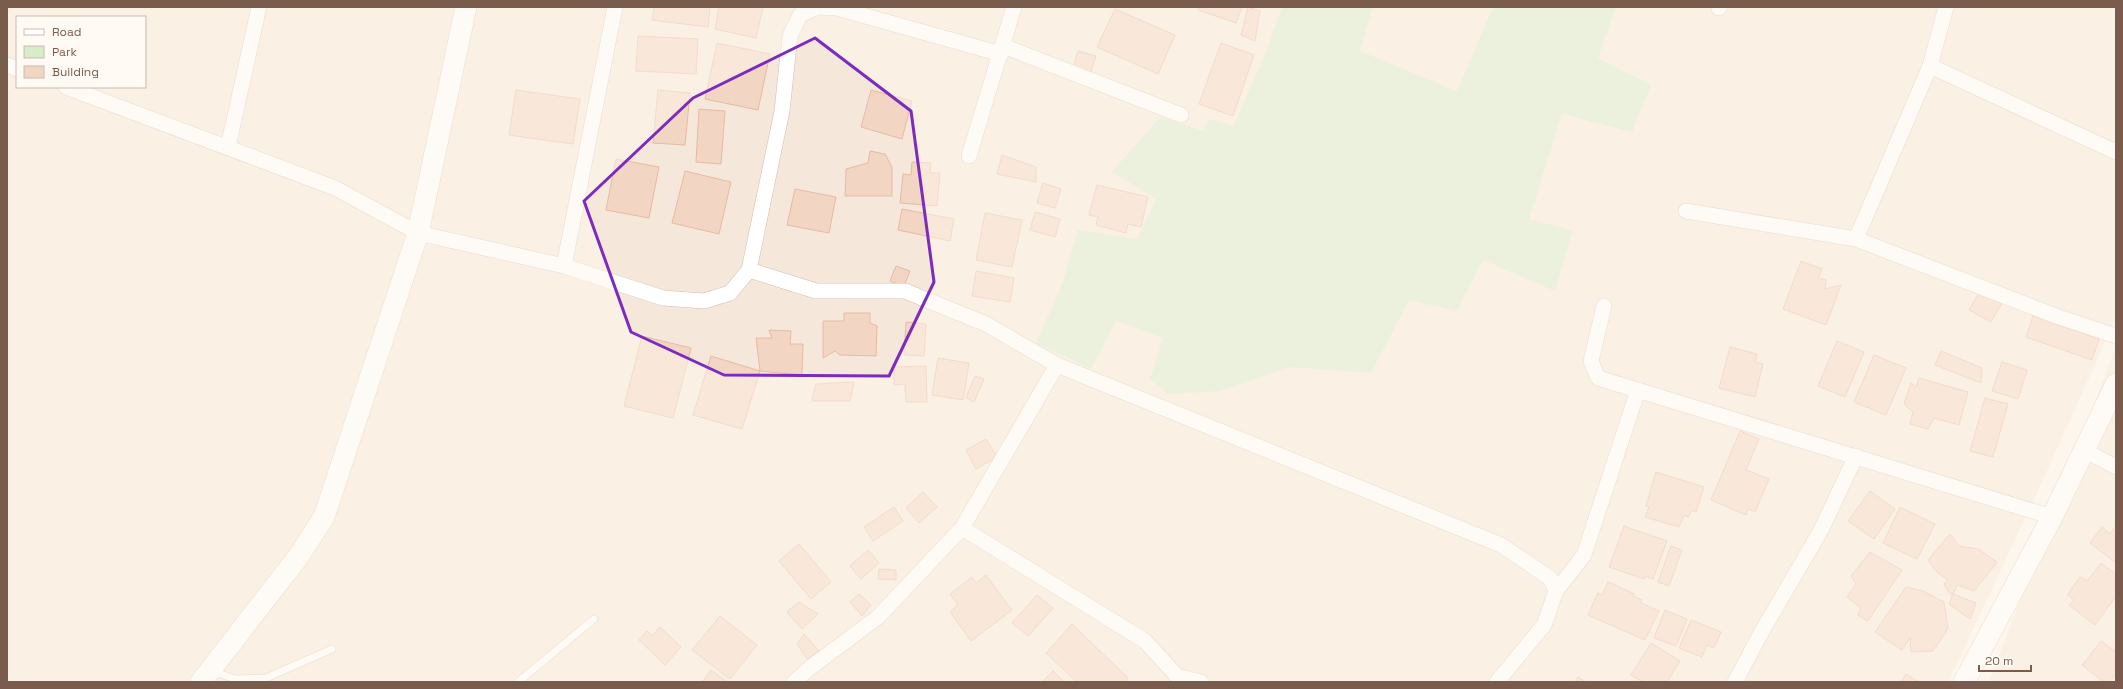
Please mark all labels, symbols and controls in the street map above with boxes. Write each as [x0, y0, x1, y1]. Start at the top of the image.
legend [16, 16, 146, 88]
text: Road [52, 24, 81, 40]
text: Park [52, 44, 77, 60]
text: Building [52, 64, 99, 80]
scale bar [1979, 647, 2031, 673]
text: 20 m [1985, 653, 2013, 669]

